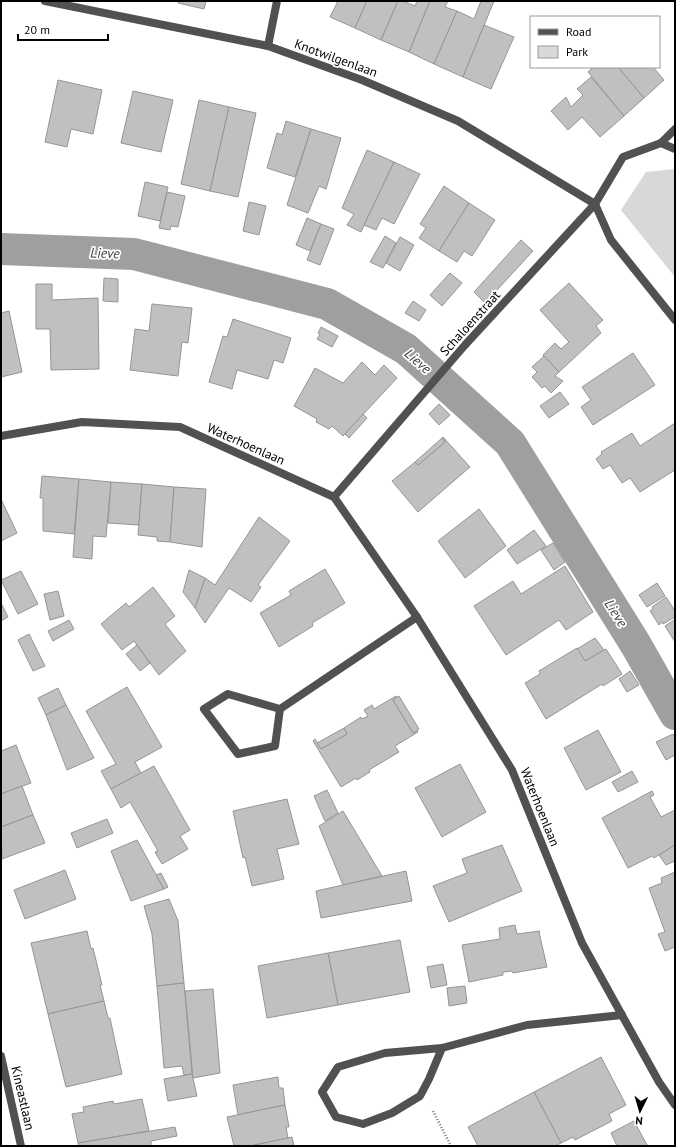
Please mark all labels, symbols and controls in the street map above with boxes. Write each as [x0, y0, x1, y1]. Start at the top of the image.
scale bar [18, 16, 108, 42]
legend [530, 16, 660, 68]
text: 20 m [24, 22, 50, 37]
text: Road [566, 24, 591, 39]
street label: Knotwilgenlaan [292, 35, 380, 81]
text: Park [566, 44, 588, 59]
water label: Lieve [90, 243, 121, 263]
street label: Schaloenstraat [436, 286, 504, 359]
water label: Lieve [401, 345, 435, 378]
street label: Waterhoenlaan [204, 419, 288, 469]
water label: Lieve [601, 596, 632, 631]
street label: Waterhoenlaan [516, 765, 564, 849]
street label: Kineastlaan [7, 1064, 39, 1132]
north arrow [620, 1091, 660, 1131]
text: N [635, 1114, 643, 1128]

